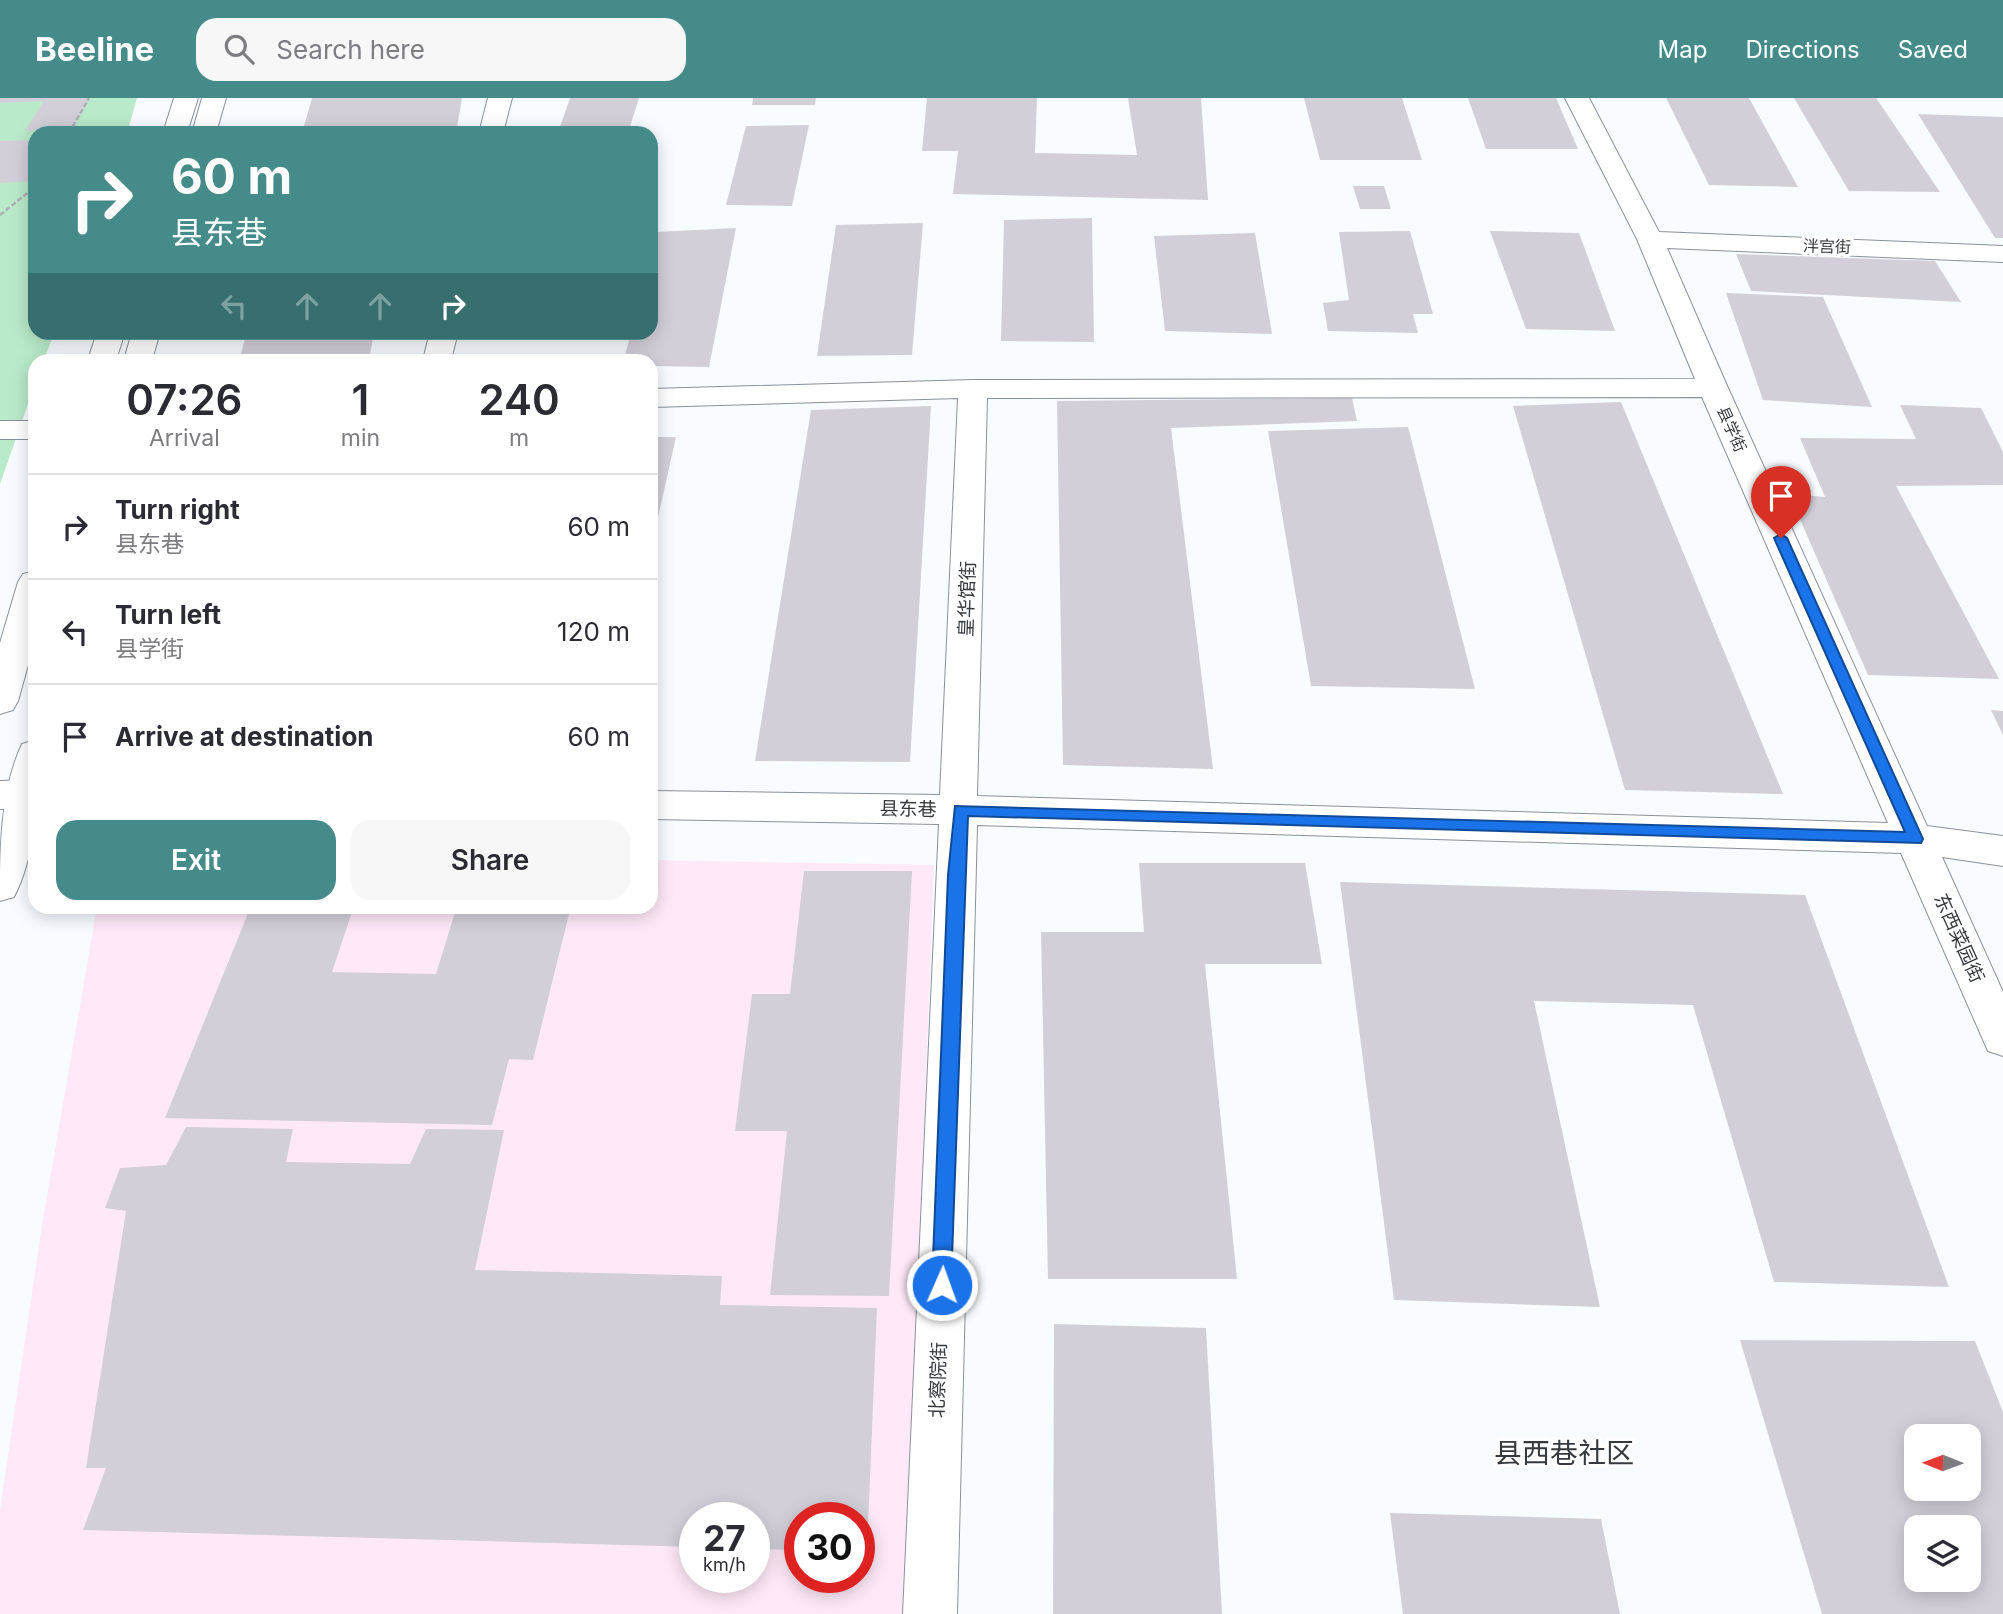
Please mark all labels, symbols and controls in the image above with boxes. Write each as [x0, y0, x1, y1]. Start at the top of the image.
search box [196, 18, 686, 81]
text: Beeline [35, 29, 154, 69]
icon: search [220, 30, 258, 68]
text: Search here [276, 34, 425, 65]
text: Map [1658, 35, 1707, 64]
text: Directions [1745, 35, 1860, 64]
text: Saved [1898, 35, 1968, 64]
text: 60 m [171, 147, 292, 206]
icon: right [56, 154, 147, 245]
text: 县东巷 [171, 213, 267, 252]
street label: 泮宫街 [1803, 235, 1851, 257]
icon: left [215, 287, 253, 325]
icon: ahead [288, 287, 326, 325]
icon: ahead [361, 287, 399, 325]
icon: right [434, 287, 472, 325]
text: 07:26 [126, 374, 242, 425]
text: 1 [352, 374, 369, 425]
text: 240 [478, 374, 560, 425]
street label: 县学街 [1713, 403, 1751, 455]
text: Arrival [149, 424, 220, 452]
text: min [341, 424, 380, 452]
text: m [509, 424, 529, 452]
pin [1751, 466, 1811, 538]
icon: arrive [1762, 477, 1800, 515]
text: Turn right [115, 494, 240, 525]
icon: right [56, 508, 94, 546]
text: 60 m [567, 511, 630, 542]
text: 县东巷 [115, 530, 184, 558]
street label: 皇华馆街 [954, 561, 980, 637]
text: Turn left [115, 599, 221, 630]
icon: left [56, 613, 94, 651]
text: 120 m [557, 616, 630, 647]
text: 县学街 [115, 635, 184, 663]
icon: arrive [56, 718, 94, 756]
text: Arrive at destination [115, 721, 374, 752]
text: 60 m [567, 721, 630, 752]
street label: 县东巷 [879, 797, 937, 821]
button: Exit [56, 820, 336, 900]
button: Share [350, 820, 630, 900]
street label: 东西菜园街 [1929, 890, 1989, 986]
position arrow [905, 1248, 979, 1322]
street label: 北察院街 [925, 1342, 951, 1418]
north arrow [1904, 1424, 1981, 1502]
map controls [1904, 1424, 1981, 1592]
district label: 县西巷社区 [1494, 1436, 1634, 1470]
speed limit sign: 30 [784, 1502, 875, 1593]
button: layers [1904, 1515, 1981, 1592]
text: 27 [703, 1517, 746, 1559]
text: km/h [703, 1554, 746, 1575]

